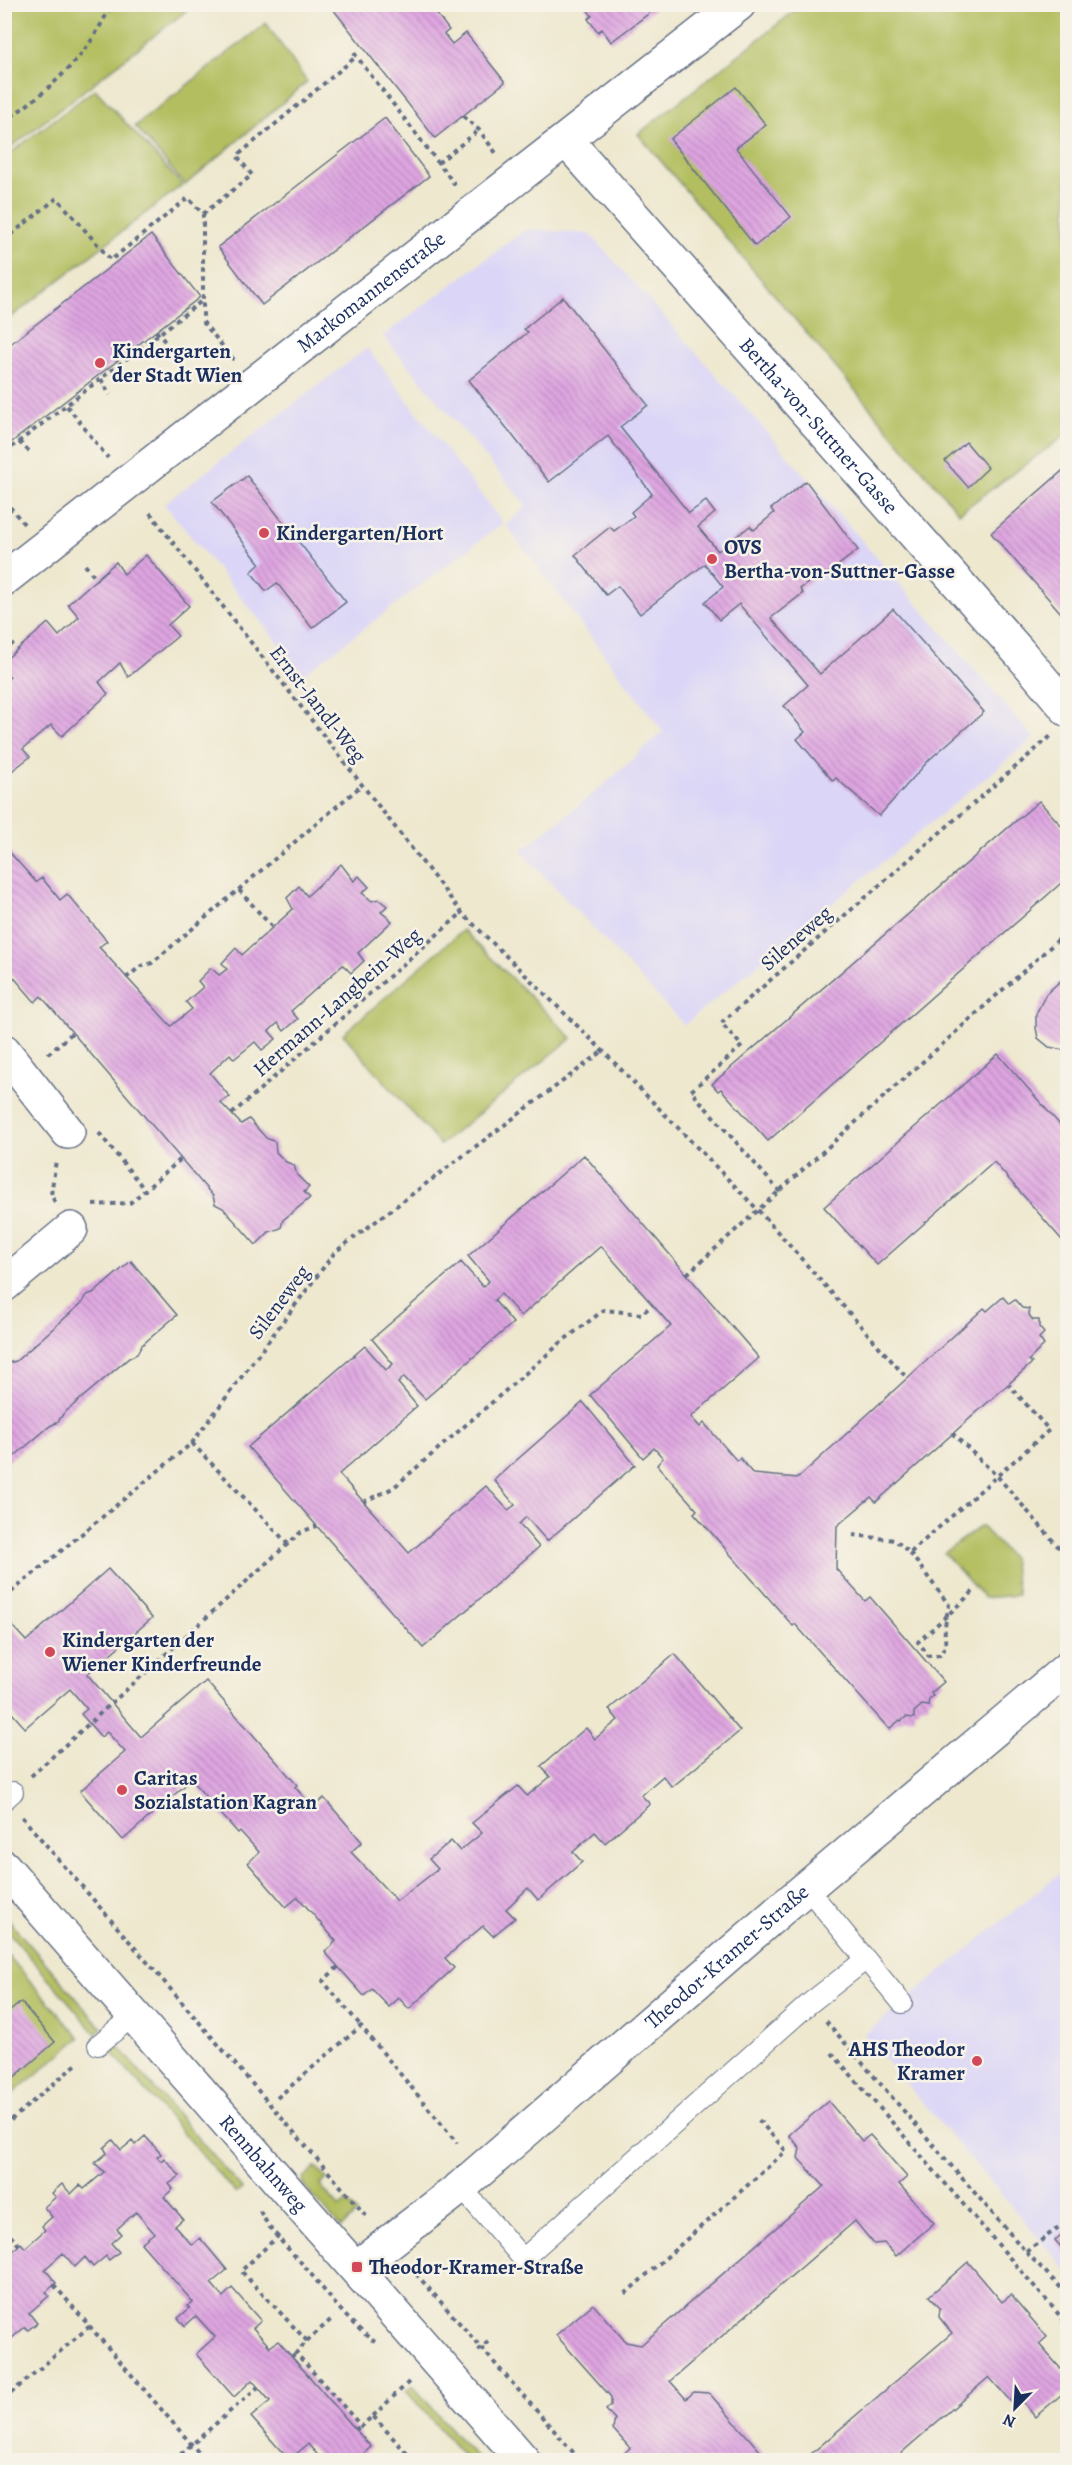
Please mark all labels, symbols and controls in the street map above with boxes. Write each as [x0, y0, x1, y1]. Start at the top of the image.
street label: Markomannenstraße [291, 225, 451, 359]
street label: Bertha-von-Suttner-Gasse [733, 331, 905, 520]
place label: Kindergarten der Stadt Wien [112, 337, 243, 389]
marker: Kindergarten der Stadt Wien [93, 356, 107, 370]
place label: Kindergarten/Hort [276, 519, 444, 547]
marker: Kindergarten/Hort [257, 526, 271, 540]
place label: OVS Bertha-von-Suttner-Gasse [724, 533, 955, 585]
marker: OVS Bertha-von-Suttner-Gasse [705, 552, 719, 566]
street label: Ernst-Jandl-Weg [263, 639, 373, 769]
street label: Sileneweg [754, 899, 838, 977]
street label: Hermann-Langbein-Weg [247, 921, 427, 1083]
street label: Sileneweg [242, 1259, 316, 1345]
place label: Kindergarten der Wiener Kinderfreunde [61, 1626, 262, 1678]
marker: Kindergarten der Wiener Kinderfreunde [43, 1645, 57, 1659]
place label: Caritas Sozialstation Kagran [134, 1764, 317, 1816]
marker: Caritas Sozialstation Kagran [115, 1783, 129, 1797]
street label: Theodor-Kramer-Straße [639, 1878, 815, 2035]
place label: AHS Theodor Kramer [847, 2035, 965, 2087]
marker: AHS Theodor Kramer [970, 2054, 984, 2068]
street label: Rennbahnweg [213, 2108, 314, 2219]
place label: Theodor-Kramer-Straße [369, 2253, 584, 2281]
marker: Theodor-Kramer-Straße [350, 2260, 364, 2274]
north arrow [985, 2378, 1045, 2438]
text: N [999, 2408, 1019, 2433]

